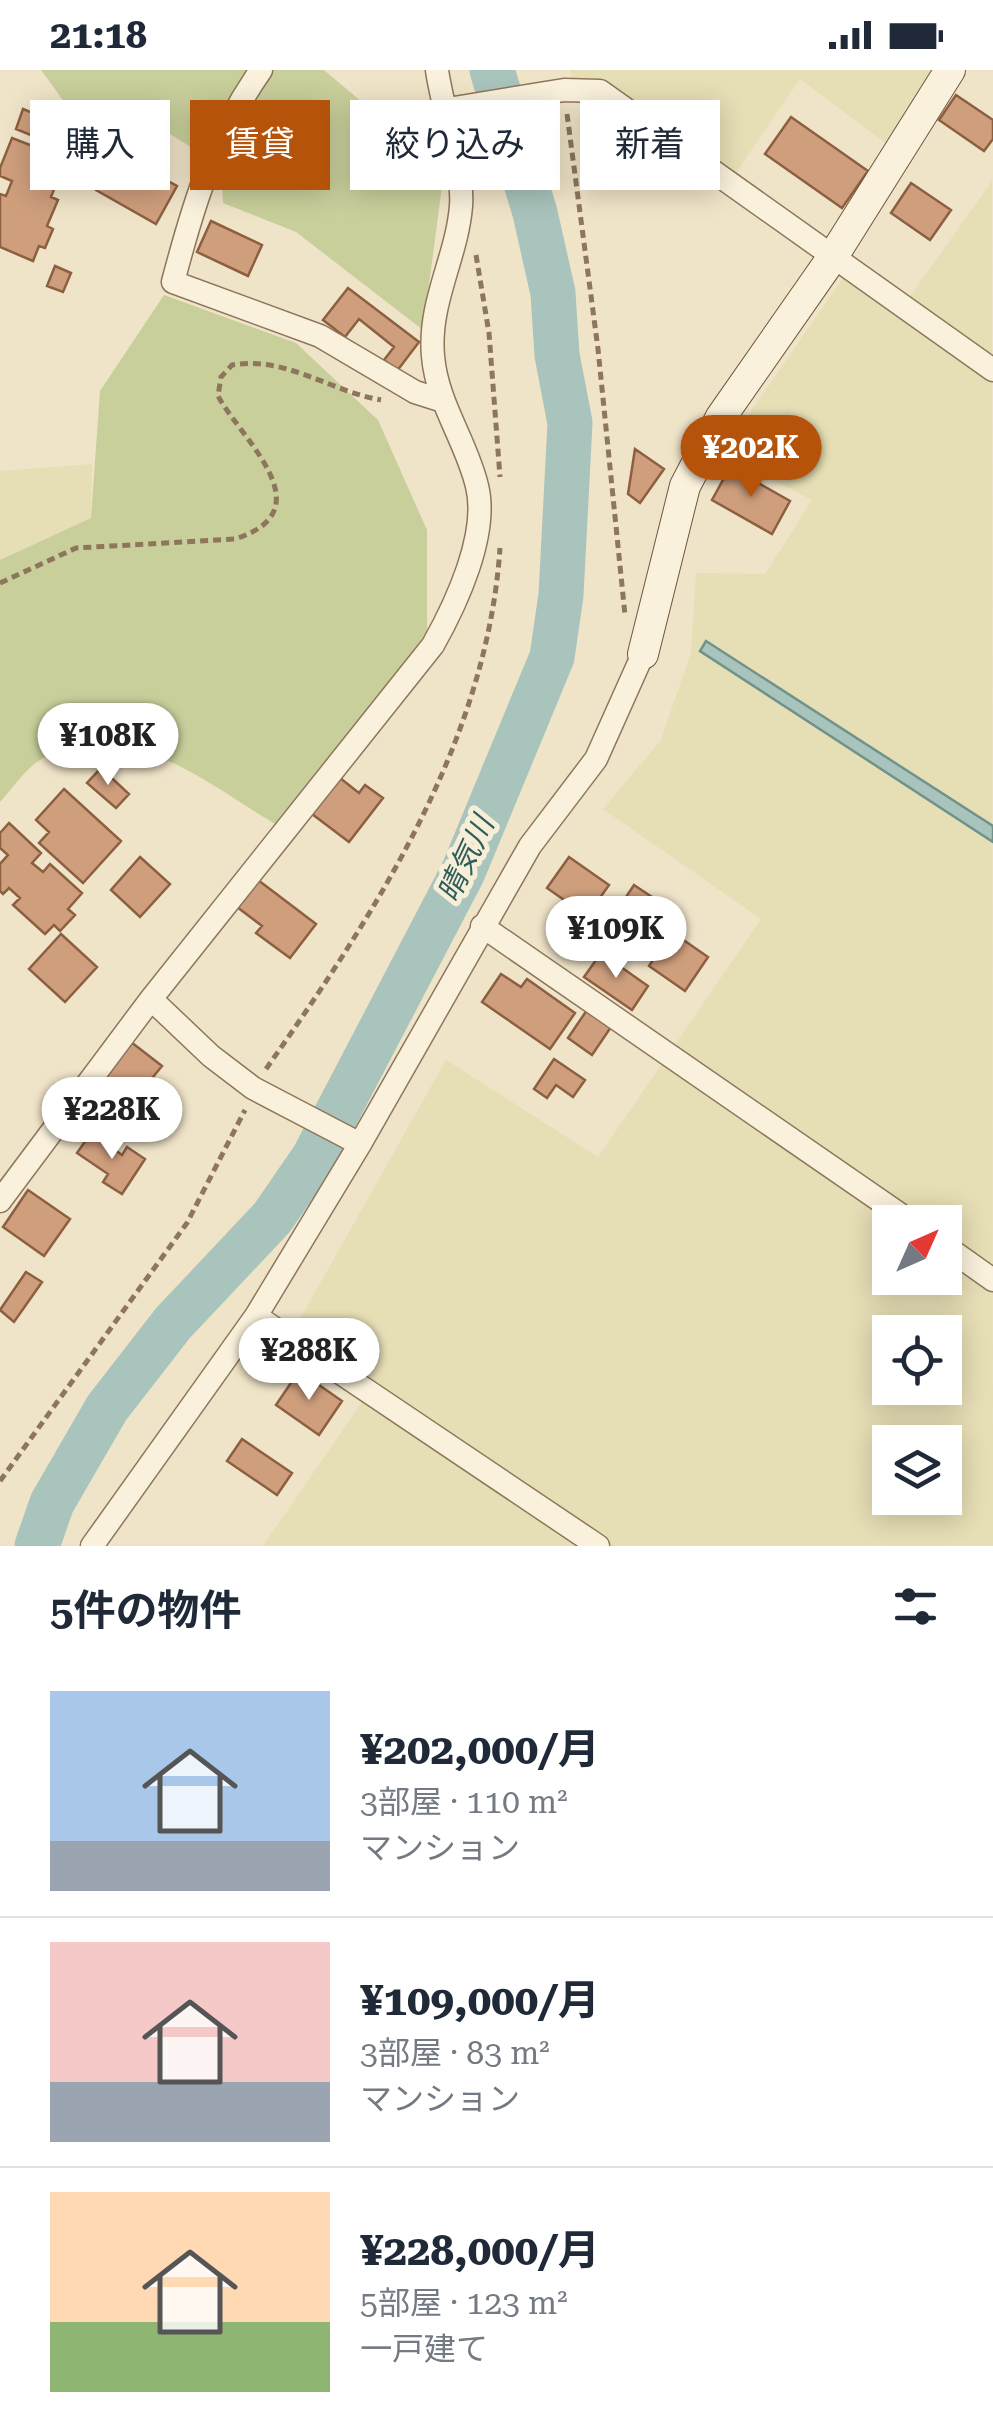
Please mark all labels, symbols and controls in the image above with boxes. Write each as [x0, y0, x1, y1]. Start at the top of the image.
text: 21:18 [50, 13, 147, 57]
chip: 購入 [30, 100, 170, 190]
chip: 賃貸 [190, 100, 330, 190]
chip: 絞り込み [350, 100, 560, 190]
chip: 新着 [580, 100, 720, 190]
pin: ¥202K [681, 415, 821, 500]
text: ¥202K [703, 428, 799, 466]
pin: ¥108K [38, 703, 178, 788]
text: ¥108K [60, 716, 156, 754]
water label: 晴気川 [431, 808, 502, 907]
pin: ¥109K [546, 896, 686, 981]
text: ¥109K [568, 909, 664, 947]
pin: ¥228K [42, 1077, 182, 1162]
text: ¥228K [64, 1090, 160, 1128]
north arrow [872, 1205, 962, 1295]
map controls [872, 1205, 962, 1515]
button: locate [872, 1315, 962, 1405]
pin: ¥288K [239, 1318, 379, 1403]
text: ¥288K [261, 1331, 357, 1369]
button: layers [872, 1425, 962, 1515]
icon: filters [888, 1579, 943, 1634]
text: 5件の物件 [50, 1586, 242, 1635]
text: ¥202,000/月 [360, 1725, 600, 1774]
icon: home [130, 1731, 250, 1851]
text: 3部屋 · 110 m² [360, 1783, 568, 1821]
text: マンション [360, 1829, 520, 1867]
text: ¥109,000/月 [360, 1976, 600, 2025]
icon: home [130, 1982, 250, 2102]
text: 3部屋 · 83 m² [360, 2034, 550, 2072]
text: マンション [360, 2080, 520, 2118]
text: ¥228,000/月 [360, 2226, 600, 2275]
icon: home [130, 2232, 250, 2352]
text: 5部屋 · 123 m² [360, 2284, 568, 2322]
text: 一戸建て [360, 2330, 488, 2368]

